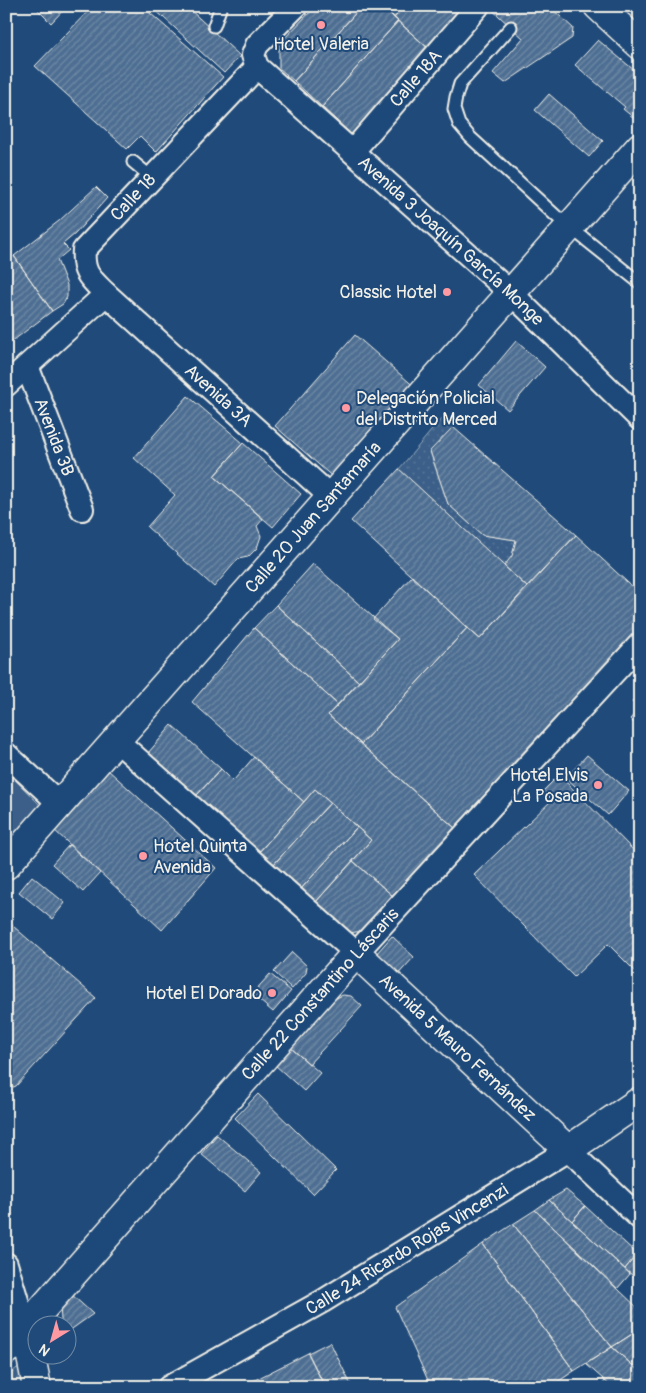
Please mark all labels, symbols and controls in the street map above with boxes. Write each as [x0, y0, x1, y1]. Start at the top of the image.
marker: Hotel Valeria [315, 19, 327, 31]
place label: Hotel Valeria [273, 33, 369, 56]
street label: Calle 18A [385, 45, 447, 112]
street label: Avenida 3 Joaquín García Monge [353, 151, 549, 331]
street label: Calle 18 [106, 169, 161, 226]
place label: Classic Hotel [339, 281, 437, 304]
marker: Classic Hotel [441, 286, 453, 298]
street label: Avenida 3A [179, 359, 257, 433]
place label: Delegación Policial del Distrito Merced [356, 387, 497, 431]
street label: Avenida 3B [28, 395, 79, 480]
marker: Delegación Policial del Distrito Merced [340, 402, 352, 414]
street label: Calle 20 Juan Santamaría [240, 437, 387, 598]
place label: Hotel Elvis La Posada [510, 764, 588, 808]
marker: Hotel Elvis La Posada [592, 779, 604, 791]
place label: Hotel Quinta Avenida [153, 835, 247, 879]
marker: Hotel Quinta Avenida [137, 850, 149, 862]
street label: Calle 22 Constantino Láscaris [237, 903, 404, 1085]
street label: Avenida 5 Mauro Fernández [374, 969, 541, 1127]
place label: Hotel El Dorado [145, 982, 262, 1005]
marker: Hotel El Dorado [266, 987, 278, 999]
street label: Calle 24 Ricardo Rojas Vincenzi [302, 1179, 513, 1320]
north arrow [28, 1316, 78, 1366]
text: N [36, 1340, 53, 1360]

